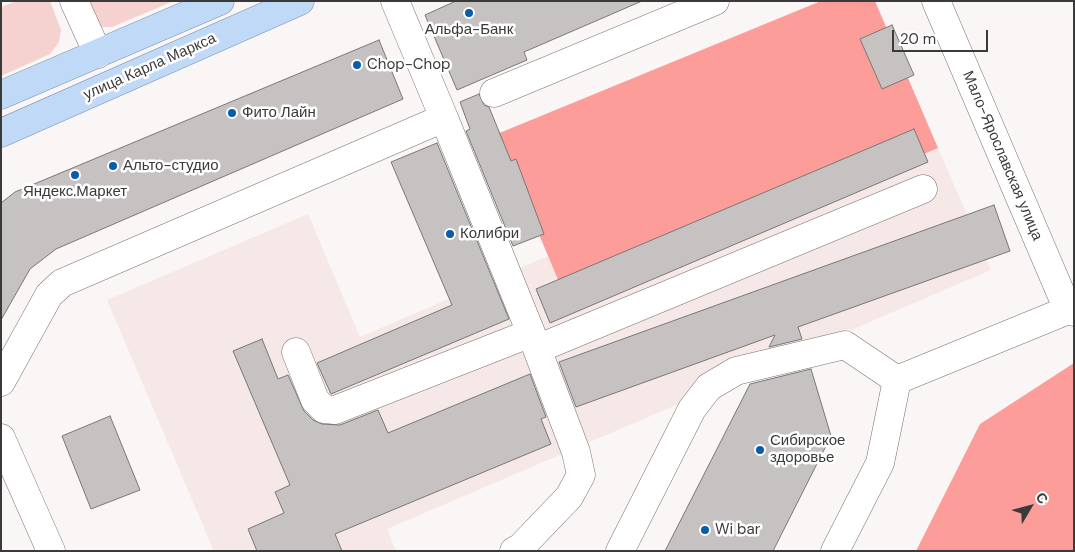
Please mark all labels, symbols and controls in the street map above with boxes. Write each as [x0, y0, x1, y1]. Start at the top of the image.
marker: Альфа-Банк [463, 7, 475, 19]
scale bar [895, 20, 991, 52]
place label: Альфа-Банк [425, 21, 513, 39]
text: 20 m [900, 29, 936, 49]
street label: улица Карла Маркса [81, 30, 219, 104]
place label: Chop-Chop [367, 56, 450, 74]
marker: Chop-Chop [351, 59, 363, 71]
street label: Мало-Ярославская улица [958, 69, 1046, 243]
place label: Фито Лайн [242, 104, 316, 122]
marker: Фито Лайн [226, 107, 238, 119]
place label: Альто-студио [123, 157, 219, 175]
marker: Альто-студио [107, 160, 119, 172]
marker: Яндекс.Маркет [69, 169, 81, 181]
place label: Яндекс.Маркет [23, 183, 127, 201]
place label: Колибри [460, 225, 519, 243]
marker: Колибри [444, 228, 456, 240]
place label: Сибирское здоровье [770, 432, 845, 467]
marker: Сибирское здоровье [754, 444, 766, 456]
north arrow [1005, 482, 1055, 532]
text: С [1032, 489, 1052, 507]
place label: Wi bar [715, 521, 760, 539]
marker: Wi bar [699, 524, 711, 536]

